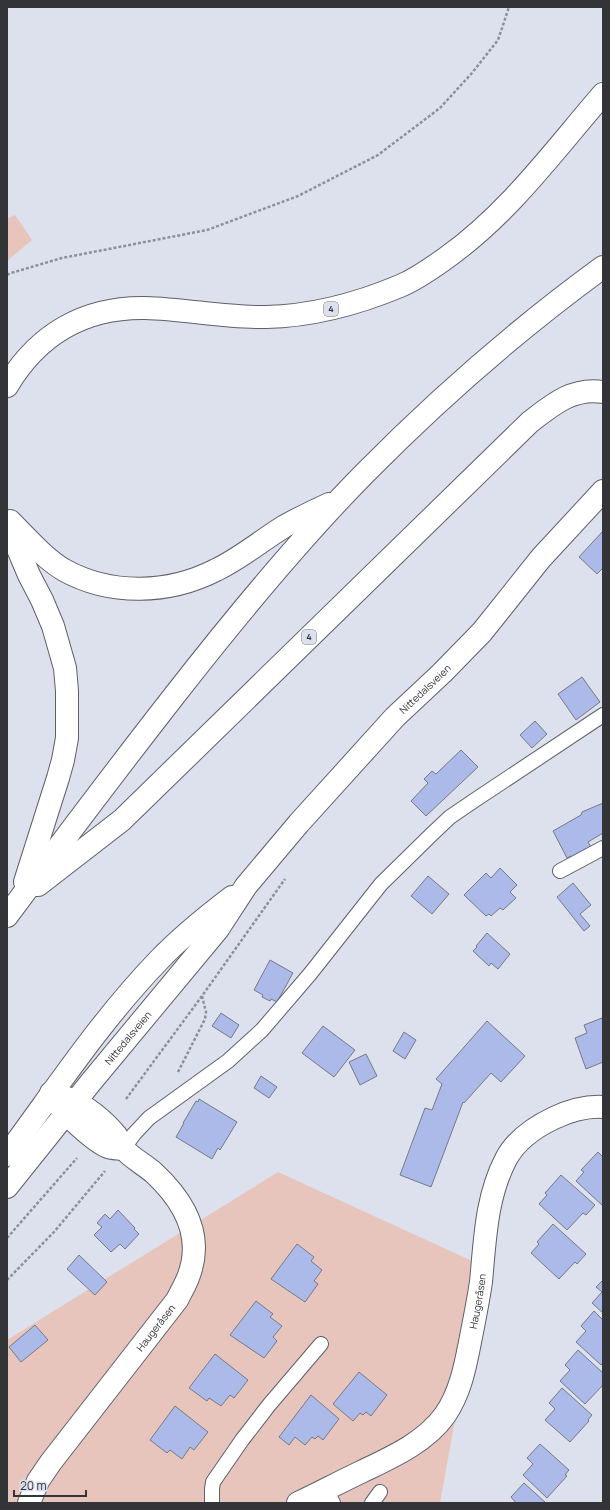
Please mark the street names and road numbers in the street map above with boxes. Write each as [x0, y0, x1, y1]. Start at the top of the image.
road number: 4 [324, 302, 338, 316]
road number: 4 [302, 630, 316, 644]
street label: Nittedalsveien [396, 661, 454, 717]
street label: Nittedalsveien [101, 1008, 154, 1068]
street label: Haugeråsen [466, 1273, 489, 1330]
street label: Haugeråsen [133, 1301, 178, 1354]

